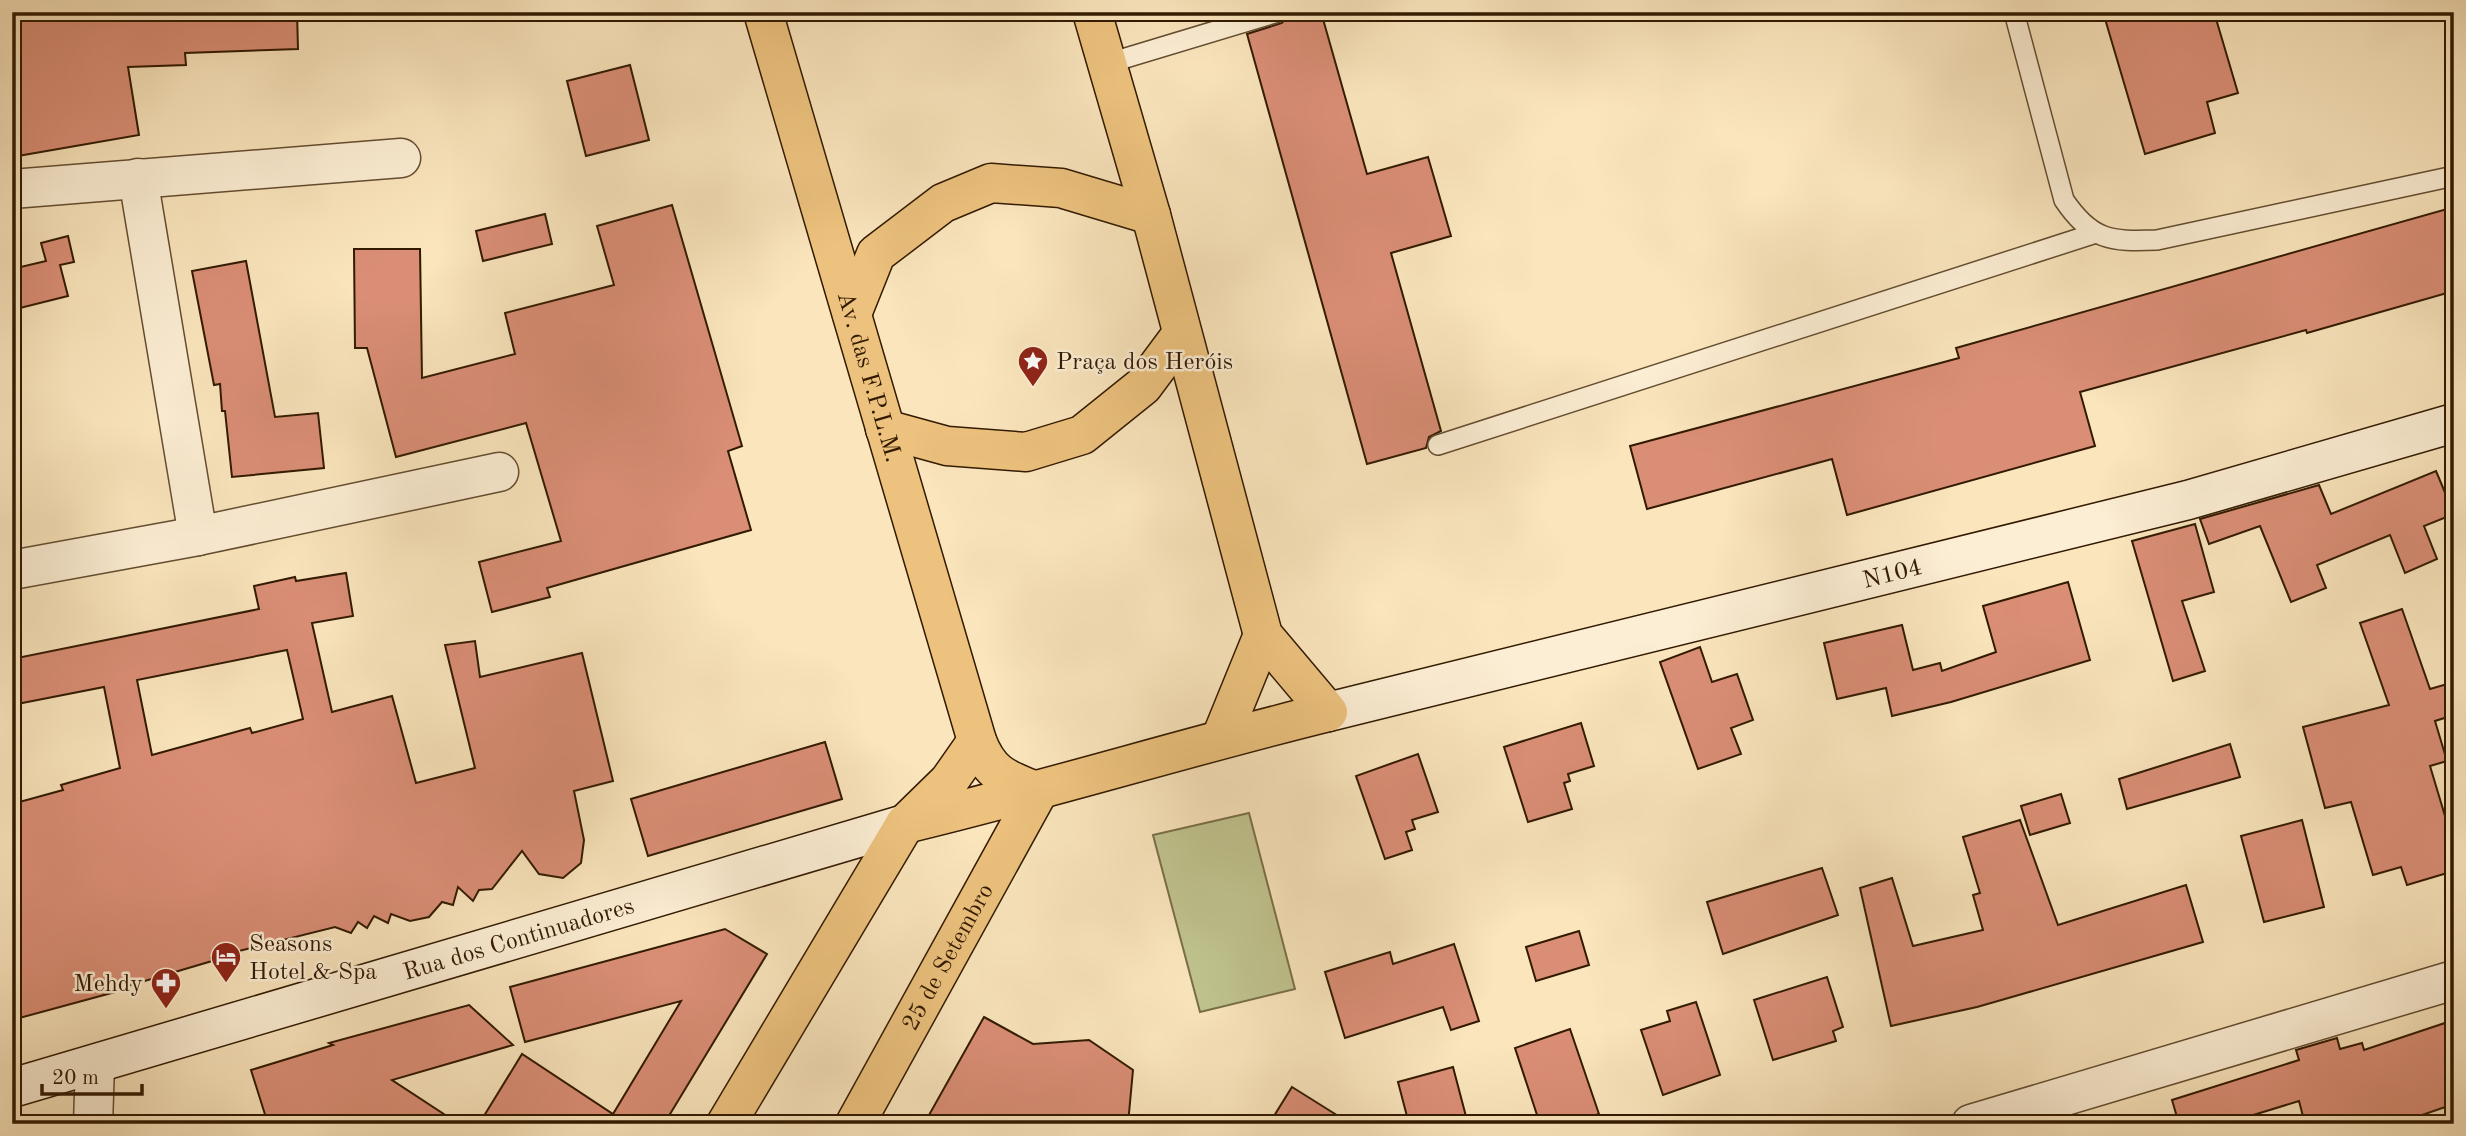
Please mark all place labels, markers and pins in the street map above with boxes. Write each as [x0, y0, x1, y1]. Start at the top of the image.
place icon: Praça dos Heróis [1016, 344, 1050, 388]
place label: Praça dos Heróis [1056, 351, 1233, 375]
place label: Seasons Hotel & Spa [249, 933, 377, 985]
hotel icon: Seasons Hotel & Spa [209, 940, 243, 984]
pharmacy icon: Mehdy [149, 966, 183, 1010]
place label: Mehdy [74, 973, 143, 997]

